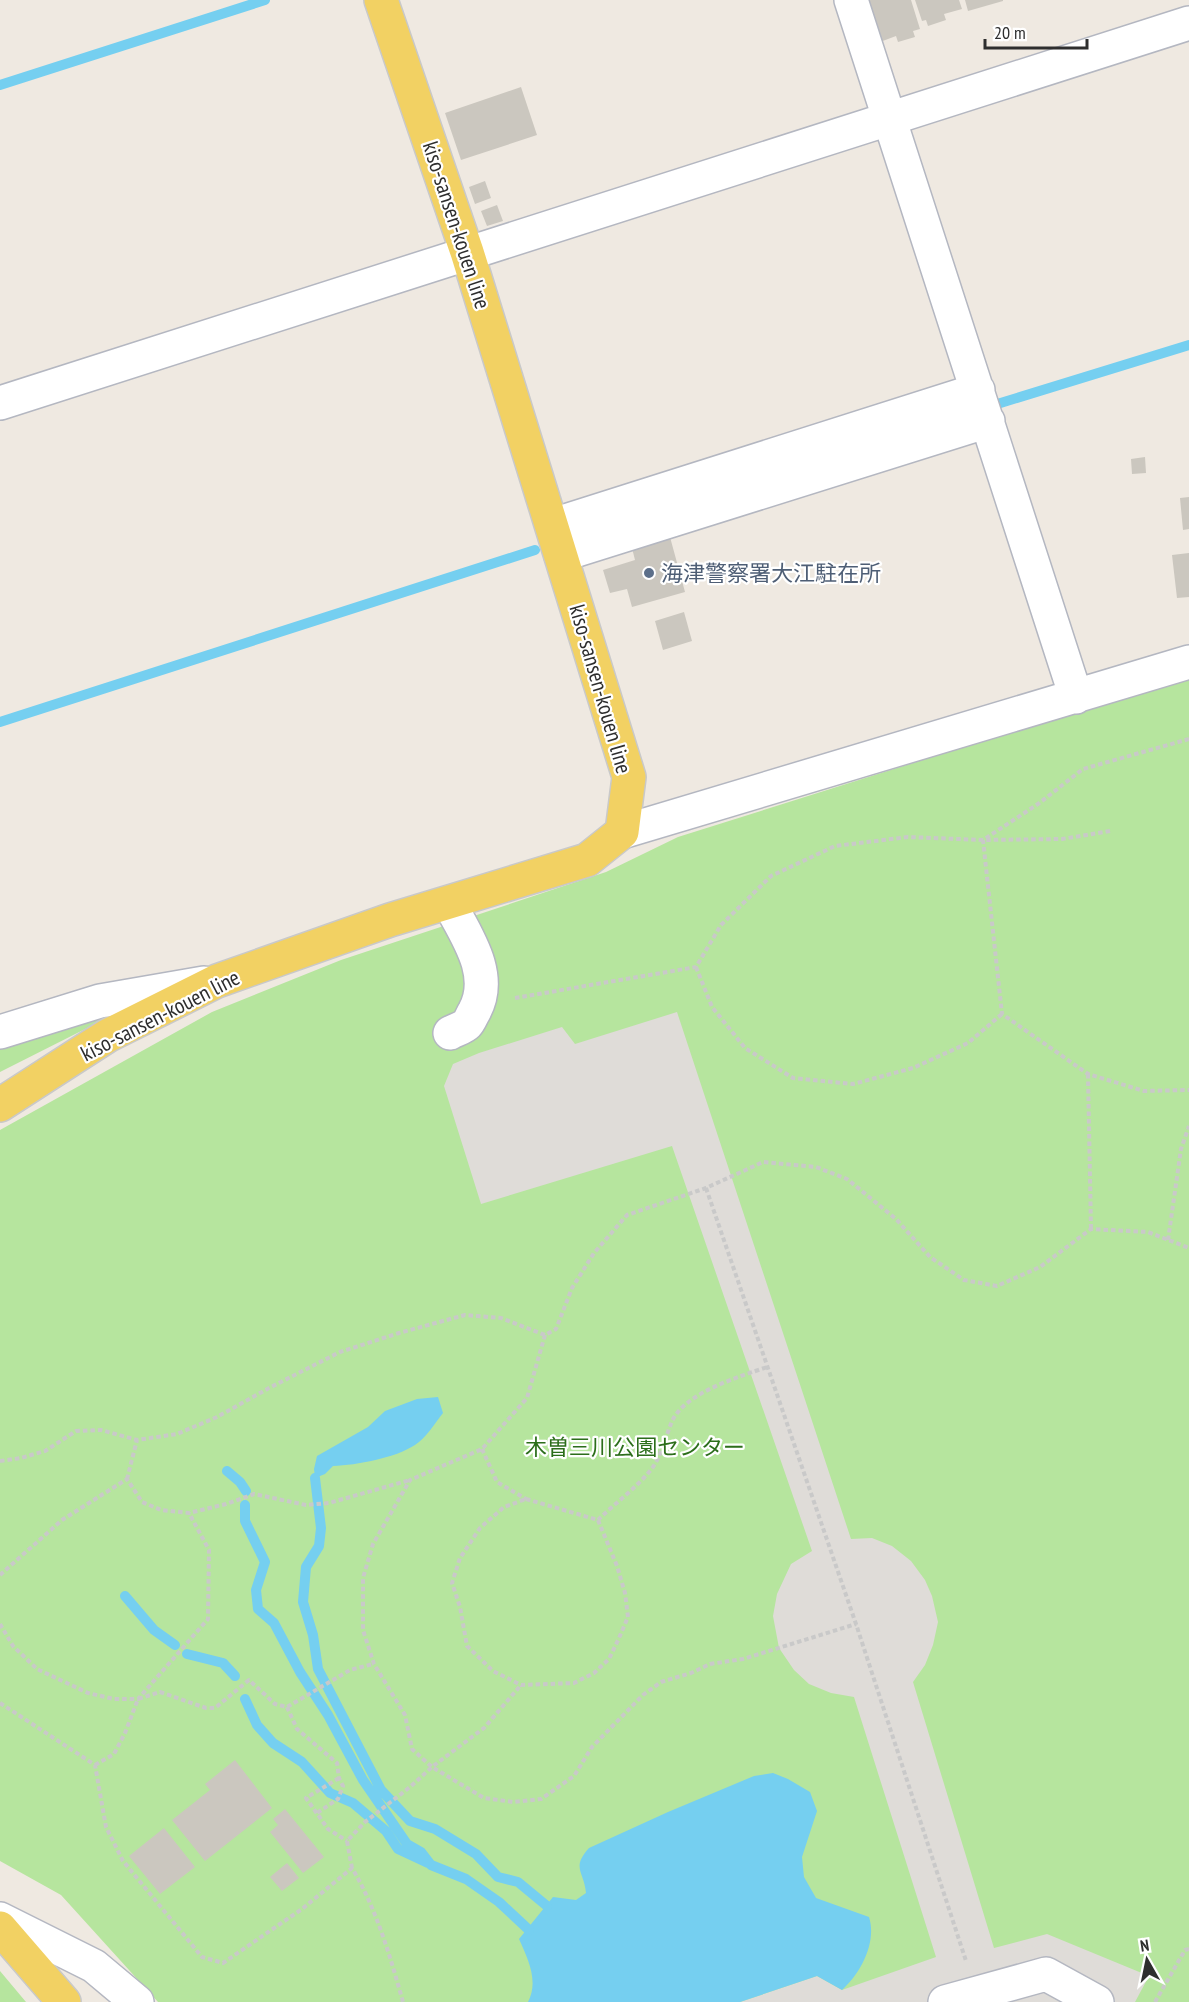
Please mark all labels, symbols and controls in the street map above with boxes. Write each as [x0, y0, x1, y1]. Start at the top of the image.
scale bar [985, 12, 1087, 50]
text: 20 m [994, 21, 1026, 44]
street label: kiso-sansen-kouen line [417, 138, 497, 312]
place label: 海津警察署大江駐在所 [661, 559, 881, 587]
marker: 海津警察署大江駐在所 [642, 566, 656, 580]
street label: kiso-sansen-kouen line [563, 601, 639, 777]
street label: kiso-sansen-kouen line [76, 963, 244, 1067]
park label: 木曽三川公園センター [525, 1433, 745, 1461]
north arrow [1117, 1930, 1177, 1990]
text: N [1139, 1935, 1150, 1956]

